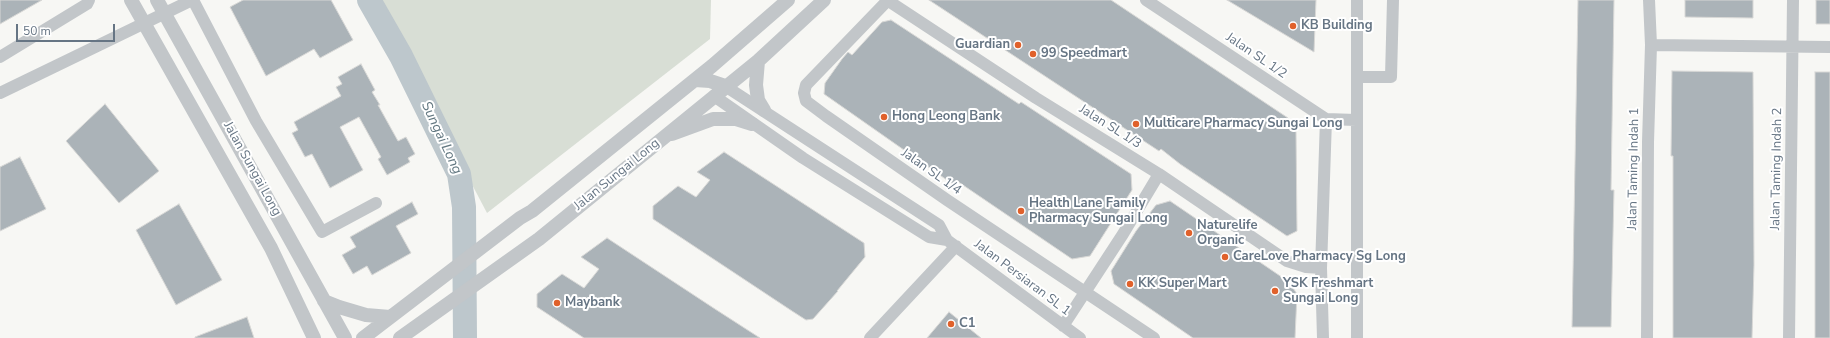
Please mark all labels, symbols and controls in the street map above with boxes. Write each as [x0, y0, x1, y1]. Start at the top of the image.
scale bar [18, 16, 117, 42]
place label: KB Building [1301, 18, 1373, 34]
marker: KB Building [1288, 21, 1298, 31]
text: 50 m [23, 23, 51, 39]
street label: Jalan SL 1/2 [1223, 30, 1289, 82]
place label: Guardian [955, 37, 1010, 53]
marker: Guardian [1013, 40, 1023, 50]
place label: 99 Speedmart [1041, 46, 1127, 62]
marker: 99 Speedmart [1028, 49, 1038, 59]
water label: Sungai Long [417, 99, 465, 177]
street label: Jalan SL 1/3 [1076, 102, 1144, 152]
street label: Jalan Taming Indah 1 [1625, 108, 1643, 230]
street label: Jalan Taming Indah 2 [1768, 108, 1786, 230]
place label: Hong Leong Bank [892, 109, 1000, 125]
marker: Hong Leong Bank [879, 112, 889, 122]
place label: Multicare Pharmacy Sungai Long [1144, 116, 1343, 132]
street label: Jalan Sungai Long [220, 119, 284, 219]
marker: Multicare Pharmacy Sungai Long [1131, 119, 1141, 129]
street label: Jalan Sungai Long [571, 136, 663, 214]
street label: Jalan SL 1/4 [898, 145, 964, 199]
place label: Health Lane Family Pharmacy Sungai Long [1029, 196, 1168, 227]
marker: Health Lane Family Pharmacy Sungai Long [1016, 206, 1026, 216]
place label: Naturelife Organic [1197, 218, 1257, 249]
marker: Naturelife Organic [1184, 228, 1194, 238]
street label: Jalan Persiaran SL 1 [971, 237, 1073, 319]
place label: CareLove Pharmacy Sg Long [1233, 249, 1406, 265]
marker: CareLove Pharmacy Sg Long [1220, 252, 1230, 262]
place label: KK Super Mart [1138, 276, 1227, 292]
place label: YSK Freshmart Sungai Long [1283, 276, 1373, 307]
marker: KK Super Mart [1125, 279, 1135, 289]
marker: YSK Freshmart Sungai Long [1270, 286, 1280, 296]
place label: Maybank [565, 295, 620, 311]
marker: Maybank [552, 298, 562, 308]
place label: C1 [959, 316, 976, 332]
marker: C1 [946, 319, 956, 329]

